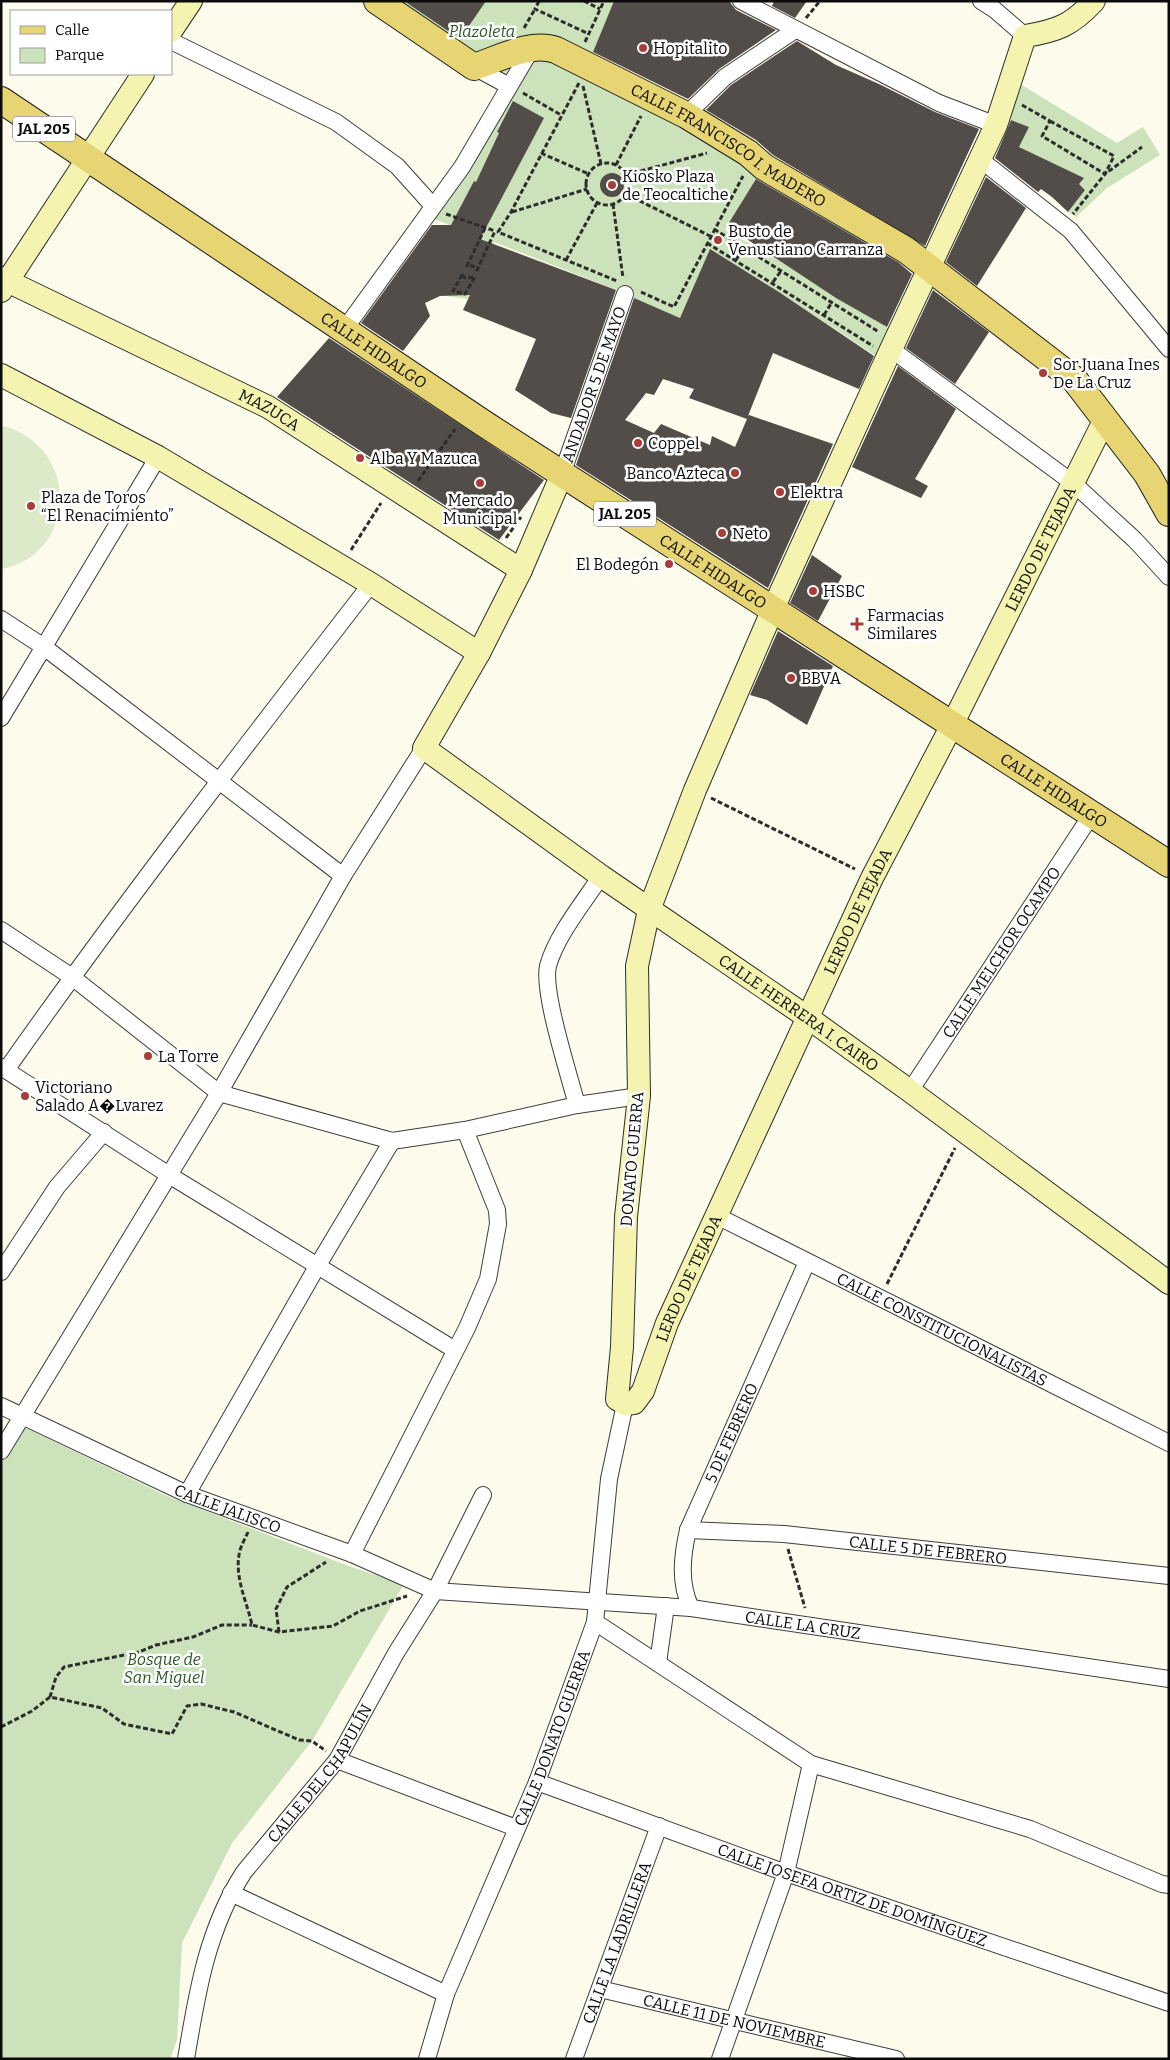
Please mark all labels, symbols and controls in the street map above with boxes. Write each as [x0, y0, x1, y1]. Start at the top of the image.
legend [10, 10, 172, 75]
text: Calle [55, 21, 89, 39]
park label: Plazoleta [449, 22, 515, 41]
place label: Hopitalito [653, 39, 728, 58]
marker: Hopitalito [637, 42, 649, 54]
text: Parque [55, 46, 104, 64]
street label: CALLE FRANCISCO I. MADERO [628, 79, 830, 211]
road number: JAL 205 [13, 116, 75, 142]
place label: Kiosko Plaza de Teocaltiche [622, 167, 728, 204]
marker: Kiosko Plaza de Teocaltiche [606, 179, 618, 191]
place label: Busto de Venustiano Carranza [728, 222, 884, 259]
marker: Busto de Venustiano Carranza [712, 234, 724, 246]
street label: ANDADOR 5 DE MAYO [557, 304, 630, 465]
street label: CALLE HIDALGO [317, 308, 431, 392]
place label: Sor Juana Ines De La Cruz [1053, 355, 1160, 392]
marker: Sor Juana Ines De La Cruz [1037, 367, 1049, 379]
street label: MAZUCA [236, 385, 304, 435]
place label: Coppel [648, 434, 700, 453]
marker: Coppel [632, 437, 644, 449]
place label: Alba Y Mazuca [370, 449, 478, 468]
marker: Alba Y Mazuca [354, 452, 366, 464]
place label: Banco Azteca [626, 464, 725, 483]
marker: Banco Azteca [729, 467, 741, 479]
marker: Mercado Municipal [474, 477, 486, 489]
place label: Elektra [790, 483, 843, 502]
street label: LERDO DE TEJADA [1001, 483, 1080, 614]
marker: Elektra [774, 486, 786, 498]
place label: Plaza de Toros “El Renacimiento” [41, 488, 174, 525]
place label: Mercado Municipal [443, 491, 518, 528]
marker: Plaza de Toros “El Renacimiento” [25, 500, 37, 512]
road number: JAL 205 [594, 502, 656, 526]
place label: Neto [732, 524, 768, 543]
marker: Neto [716, 527, 728, 539]
street label: CALLE HIDALGO [656, 530, 770, 613]
place label: El Bodegón [576, 555, 659, 574]
marker: El Bodegón [663, 558, 675, 570]
place label: HSBC [823, 582, 865, 601]
marker: HSBC [807, 585, 819, 597]
place label: Farmacias Similares [867, 606, 944, 643]
marker: Farmacias Similares [851, 618, 863, 630]
place label: BBVA [801, 669, 842, 688]
marker: BBVA [785, 672, 797, 684]
street label: CALLE HIDALGO [997, 749, 1111, 832]
street label: LERDO DE TEJADA [819, 844, 896, 977]
street label: CALLE MELCHOR OCAMPO [938, 863, 1064, 1041]
street label: CALLE HERRERA I. CAIRO [715, 950, 882, 1075]
place label: La Torre [158, 1047, 219, 1066]
marker: La Torre [142, 1050, 154, 1062]
place label: Victoriano Salado A�Lvarez [35, 1078, 164, 1115]
marker: Victoriano Salado A�Lvarez [19, 1090, 31, 1102]
street label: DONATO GUERRA [617, 1090, 647, 1227]
street label: LERDO DE TEJADA [652, 1211, 725, 1344]
street label: CALLE CONSTITUCIONALISTAS [834, 1268, 1051, 1390]
street label: 5 DE FEBRERO [701, 1380, 762, 1486]
street label: CALLE JALISCO [171, 1480, 284, 1537]
street label: CALLE 5 DE FEBRERO [848, 1532, 1008, 1568]
street label: CALLE LA CRUZ [744, 1607, 862, 1643]
street label: CALLE DONATO GUERRA [510, 1646, 594, 1829]
park label: Bosque de San Miguel [124, 1650, 204, 1687]
street label: CALLE DEL CHAPULÍN [263, 1700, 376, 1846]
street label: CALLE JOSEFA ORTIZ DE DOMÍNGUEZ [715, 1839, 990, 1950]
street label: CALLE LA LADRILLERA [578, 1858, 655, 2026]
street label: CALLE 11 DE NOVIEMBRE [641, 1990, 828, 2052]

